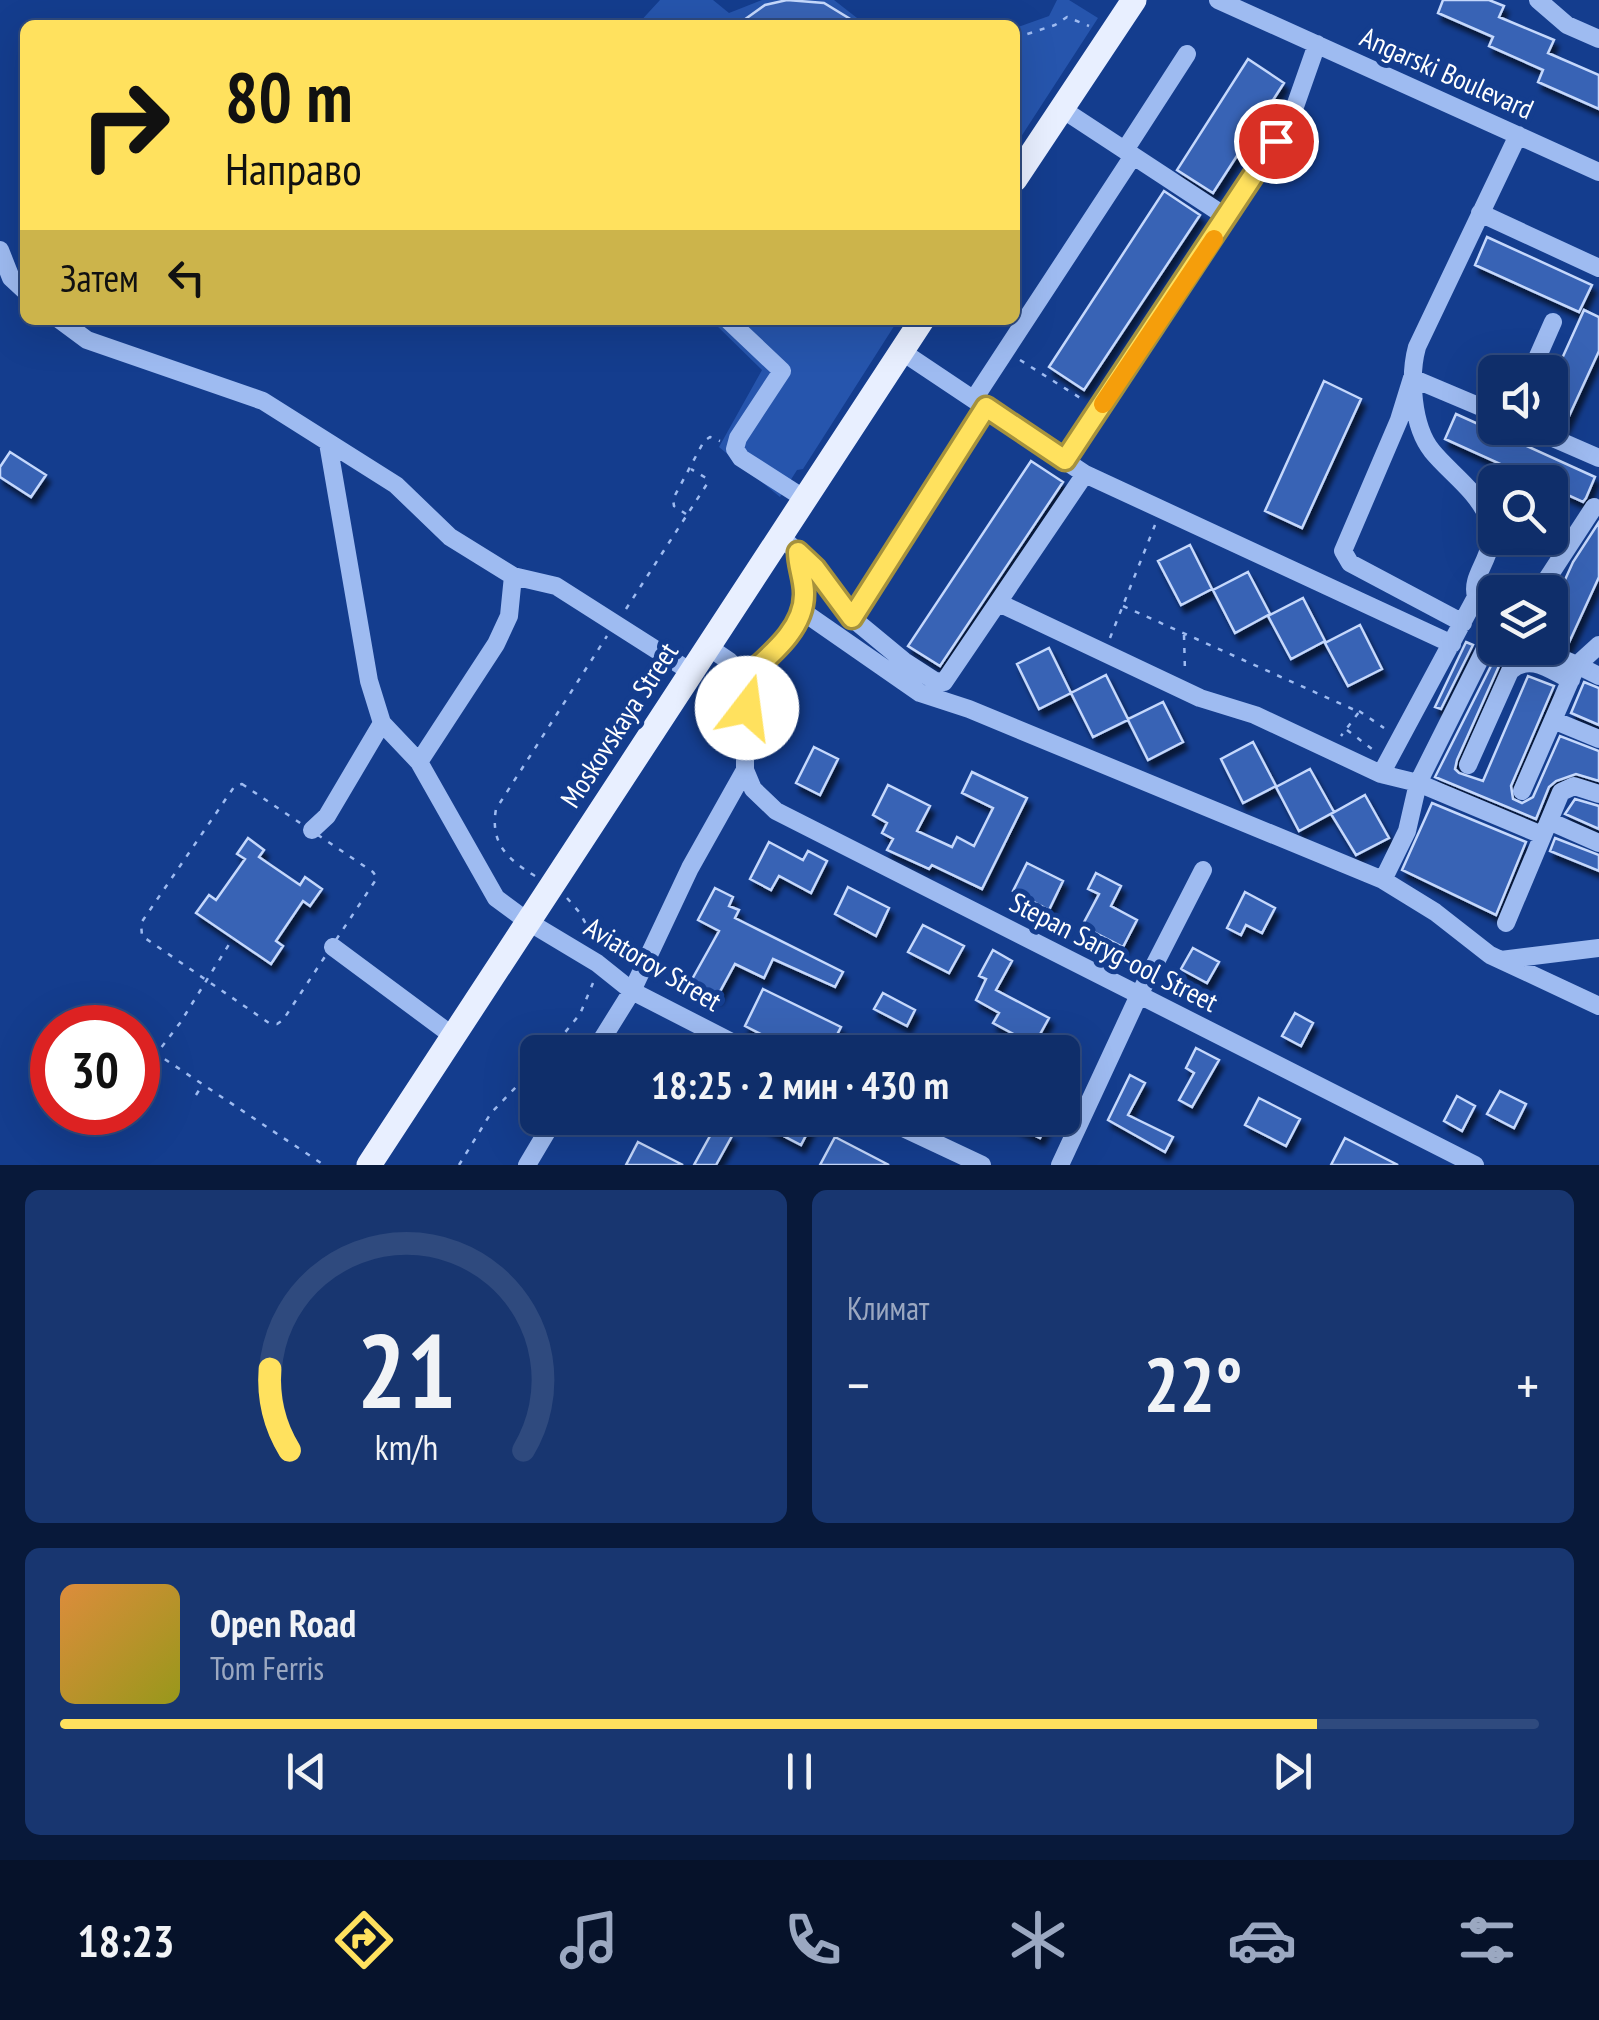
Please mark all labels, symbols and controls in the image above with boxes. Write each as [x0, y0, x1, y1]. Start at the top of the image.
street label: Angarski Boulevard [1355, 18, 1540, 127]
text: 80 m [225, 51, 353, 141]
icon: right [60, 60, 190, 190]
pin [1234, 99, 1319, 184]
icon: arrive [1249, 114, 1304, 169]
text: Направо [225, 139, 362, 197]
icon: left [159, 250, 214, 305]
text: Затем [60, 253, 139, 302]
map controls [1478, 355, 1568, 665]
button: sound [1478, 355, 1568, 445]
button: search [1478, 465, 1568, 555]
button: layers [1478, 575, 1568, 665]
street label: Moskovskaya Street [551, 635, 686, 814]
position arrow [695, 656, 799, 760]
street label: Stepan Saryg-ool Street [1004, 883, 1225, 1020]
street label: Aviatorov Street [578, 908, 729, 1019]
speed limit sign: 30 [30, 1005, 160, 1135]
text: 18:25 · 2 мин · 430 m [651, 1060, 949, 1109]
text: Климат [847, 1287, 929, 1329]
text: 21 [356, 1302, 456, 1437]
text: 22° [1143, 1336, 1243, 1433]
text: − [847, 1349, 870, 1420]
text: + [1516, 1349, 1539, 1420]
text: km/h [374, 1424, 438, 1470]
text: Open Road [210, 1598, 356, 1647]
text: Tom Ferris [210, 1647, 324, 1689]
icon: previous [279, 1744, 334, 1799]
icon: pause [772, 1744, 827, 1799]
icon: next [1265, 1744, 1320, 1799]
icon: directions [329, 1905, 399, 1975]
icon: music [554, 1905, 624, 1975]
icon: phone [778, 1905, 848, 1975]
icon: climate [1003, 1905, 1073, 1975]
icon: car [1227, 1905, 1297, 1975]
icon: filters [1452, 1905, 1522, 1975]
text: 18:23 [77, 1911, 175, 1969]

